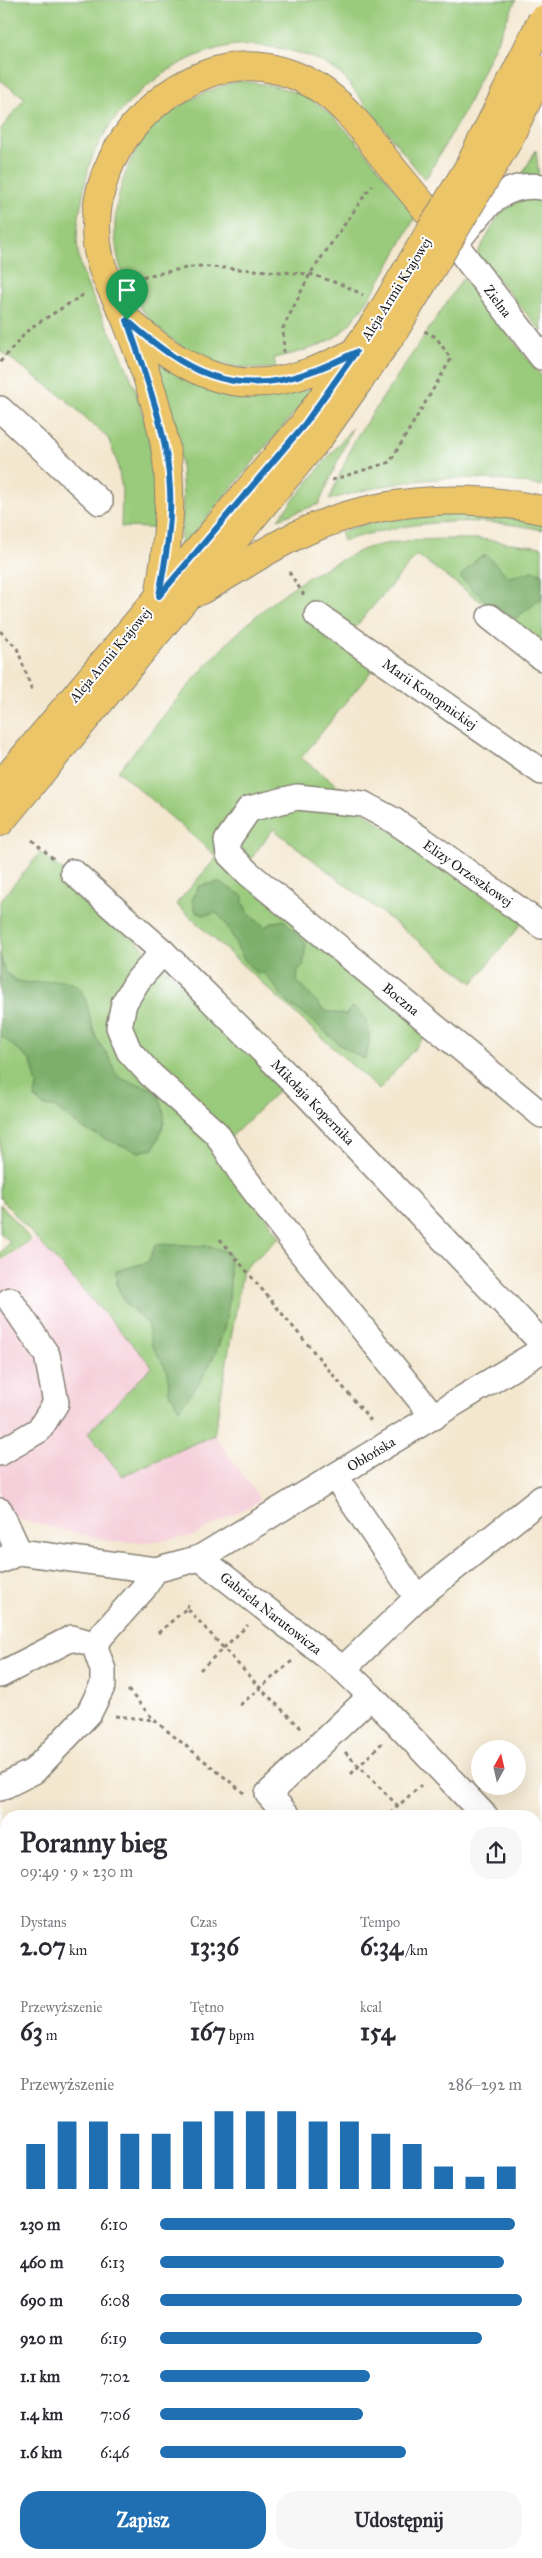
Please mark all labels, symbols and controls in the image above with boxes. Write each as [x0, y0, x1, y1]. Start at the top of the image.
street label: Aleja Armii Krajowej [357, 235, 435, 345]
pin [106, 269, 148, 320]
icon: arrive [113, 276, 141, 304]
street label: Zielna [480, 282, 515, 321]
street label: Aleja Armii Krajowej [65, 605, 155, 707]
street label: Marii Konopnickiej [379, 655, 480, 733]
street label: Elizy Orzeszkowej [420, 836, 516, 911]
street label: Boczna [379, 979, 423, 1019]
street label: Mikołaja Kopernika [267, 1056, 358, 1149]
street label: Obłońska [344, 1433, 399, 1475]
street label: Gabriela Narutowicza [217, 1569, 325, 1658]
north arrow [471, 1740, 526, 1795]
map controls [471, 1740, 526, 1795]
text: Poranny bieg [20, 1825, 167, 1860]
button: share [470, 1827, 522, 1879]
text: 09:49 · 9 × 230 m [20, 1862, 133, 1881]
text: Dystans [20, 1914, 66, 1931]
text: Czas [190, 1914, 217, 1931]
text: Tempo [360, 1914, 400, 1931]
text: 2.07 [20, 1931, 66, 1962]
text: 13:36 [190, 1931, 239, 1962]
text: 6:34 [360, 1931, 403, 1962]
text: km [66, 1942, 87, 1959]
text: /km [403, 1942, 428, 1959]
text: Przewyższenie [20, 1999, 102, 2016]
text: Tętno [190, 1999, 224, 2016]
text: kcal [360, 1999, 382, 2016]
text: 63 [20, 2016, 43, 2047]
text: 167 [190, 2016, 226, 2047]
text: 154 [360, 2016, 395, 2047]
text: m [43, 2027, 58, 2044]
text: bpm [226, 2027, 255, 2044]
text: Przewyższenie [20, 2075, 114, 2094]
text: 286–292 m [448, 2075, 522, 2094]
text: 230 m [20, 2215, 61, 2234]
text: 6:10 [100, 2215, 128, 2234]
text: 460 m [20, 2253, 63, 2272]
text: 6:13 [100, 2253, 125, 2272]
text: 690 m [20, 2291, 63, 2310]
text: 6:08 [100, 2291, 130, 2310]
text: 920 m [20, 2329, 63, 2348]
text: 6:19 [100, 2329, 127, 2348]
text: 1.1 km [20, 2367, 60, 2386]
text: 7:02 [100, 2367, 130, 2386]
text: 1.4 km [20, 2405, 63, 2424]
text: 7:06 [100, 2405, 130, 2424]
text: 1.6 km [20, 2443, 62, 2462]
text: 6:46 [100, 2443, 129, 2462]
button: Zapisz [20, 2491, 266, 2549]
button: Udostępnij [276, 2491, 522, 2549]

